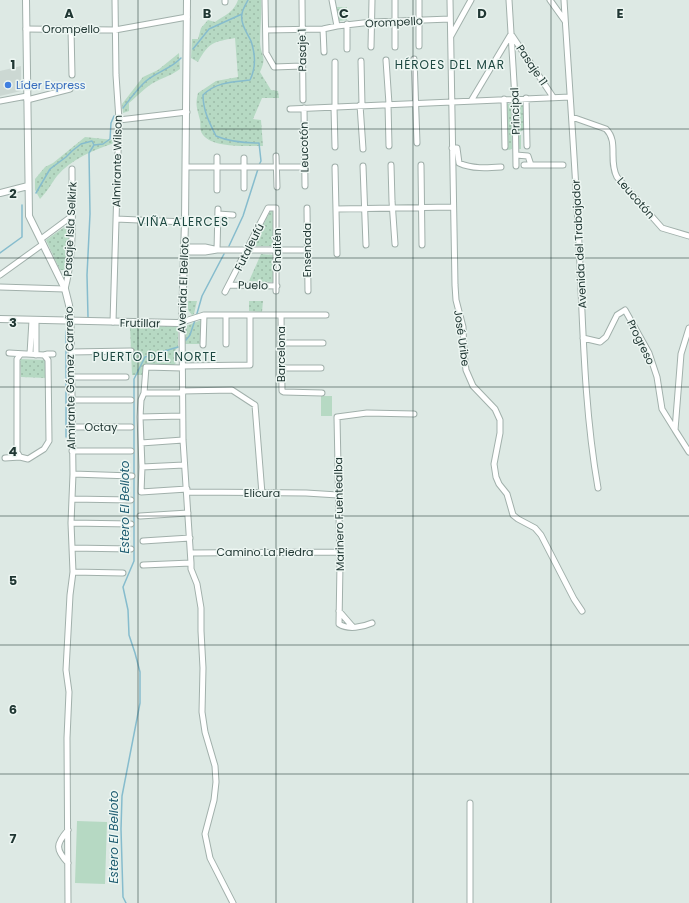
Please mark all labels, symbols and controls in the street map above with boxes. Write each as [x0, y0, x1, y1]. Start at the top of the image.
text: A [64, 4, 74, 23]
text: B [203, 4, 212, 23]
text: C [339, 4, 349, 23]
text: D [477, 4, 487, 23]
text: E [616, 4, 624, 23]
street label: Orompello [365, 12, 423, 32]
street label: Orompello [42, 21, 100, 37]
street label: Pasaje 1 [294, 28, 310, 72]
street label: Pasaje 11 [512, 41, 552, 89]
text: 1 [11, 55, 15, 74]
district label: HÉROES DEL MAR [395, 56, 505, 73]
place label: Líder Express [16, 77, 86, 93]
marker: Líder Express [3, 80, 13, 90]
street label: Principal [506, 87, 524, 135]
street label: Almirante Wilson [108, 115, 126, 207]
street label: Leucotón [296, 122, 312, 172]
street label: Leucotón [613, 174, 659, 222]
street label: Avenida del Trabajador [568, 179, 590, 309]
street label: Pasaje Isla Selkirk [60, 181, 80, 277]
text: 2 [9, 184, 17, 203]
district label: VIÑA ALERCES [137, 213, 229, 230]
street label: Futaleufú [230, 221, 268, 273]
street label: Ensenada [299, 223, 315, 277]
street label: Chaitén [269, 228, 285, 272]
street label: Avenida El Belloto [173, 237, 193, 333]
street label: Puelo [238, 277, 268, 293]
street label: Almirante Gómez Carreño [61, 306, 79, 450]
street label: José Uribe [450, 309, 474, 367]
text: 3 [9, 313, 17, 332]
street label: Frutillar [120, 315, 160, 331]
street label: Progreso [623, 317, 659, 367]
street label: Barcelona [273, 326, 289, 382]
district label: PUERTO DEL NORTE [93, 348, 217, 365]
street label: Octay [85, 419, 118, 435]
text: 4 [9, 442, 18, 461]
street label: Marinero Fuentealba [330, 457, 348, 571]
water label: Estero El Belloto [116, 460, 133, 554]
street label: Elicura [244, 485, 280, 501]
street label: Camino La Piedra [217, 544, 313, 560]
text: 5 [9, 571, 17, 590]
text: 6 [9, 700, 17, 719]
water label: Estero El Belloto [105, 790, 122, 884]
text: 7 [10, 829, 17, 848]

